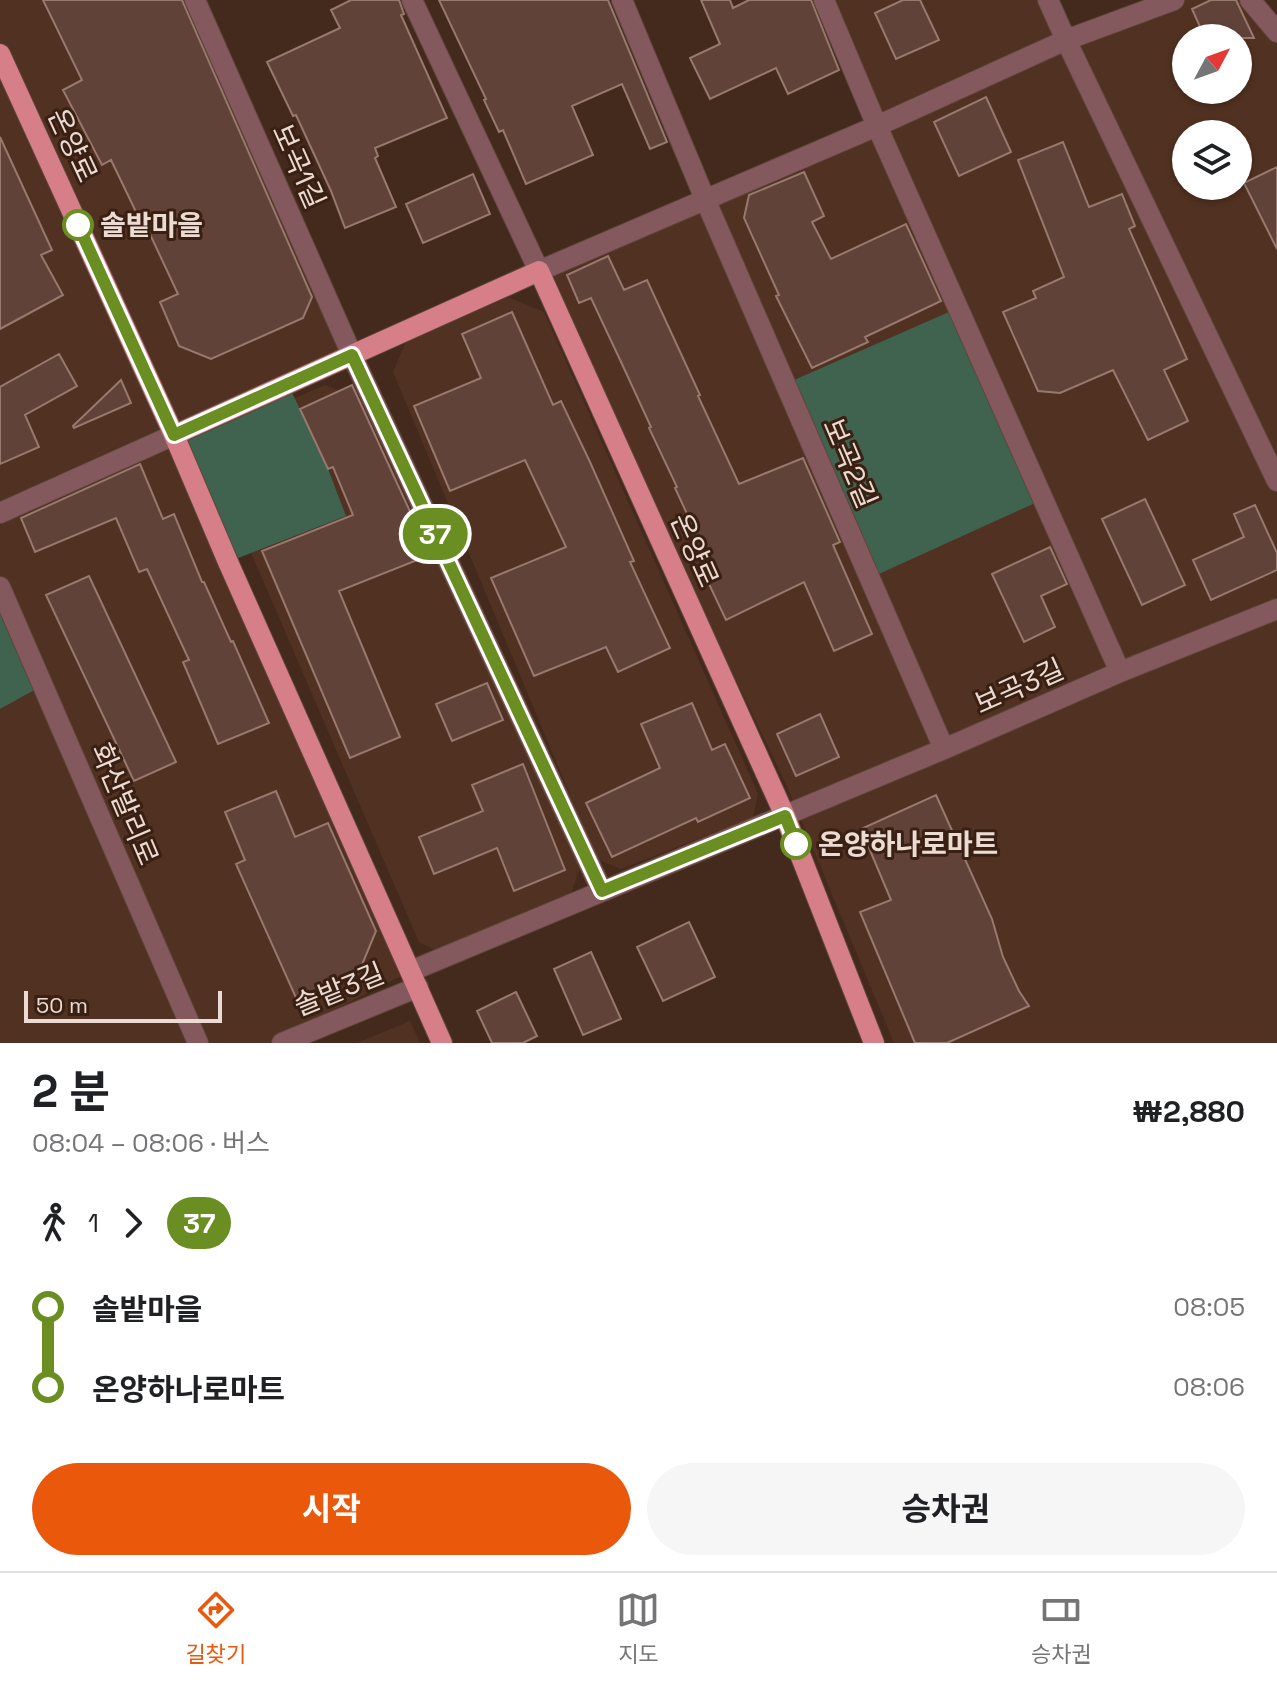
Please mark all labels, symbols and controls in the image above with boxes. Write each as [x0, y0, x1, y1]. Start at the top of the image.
north arrow [1172, 24, 1252, 104]
map controls [1172, 24, 1252, 200]
street label: 온양로 [40, 102, 106, 188]
street label: 보곡1길 [264, 118, 334, 214]
button: layers [1172, 120, 1252, 200]
place label: 솔밭마을 [100, 207, 203, 243]
marker: 솔밭마을 [63, 210, 93, 240]
street label: 보곡2길 [815, 413, 885, 513]
street label: 온양로 [663, 507, 727, 593]
line badge: 37 [399, 508, 471, 560]
text: 37 [419, 516, 451, 552]
street label: 보곡3길 [969, 650, 1069, 722]
street label: 화산발리로 [83, 738, 167, 870]
place label: 온양하나로마트 [818, 826, 998, 862]
marker: 온양하나로마트 [781, 829, 811, 859]
street label: 솔밭3길 [289, 955, 389, 1023]
scale bar [24, 987, 222, 1023]
text: 50 m [36, 991, 88, 1019]
text: 2 분 [32, 1064, 110, 1120]
text: ₩2,880 [1132, 1092, 1245, 1131]
text: 08:04 – 08:06 · 버스 [32, 1126, 270, 1160]
icon: walk [32, 1201, 76, 1245]
icon: forward [111, 1201, 155, 1245]
text: 37 [183, 1205, 215, 1241]
text: 1 [88, 1206, 99, 1240]
text: 솔밭마을 [92, 1290, 202, 1329]
text: 08:05 [1173, 1290, 1245, 1324]
text: 온양하나로마트 [92, 1370, 285, 1409]
text: 08:06 [1173, 1370, 1245, 1404]
button: 시작 [32, 1463, 631, 1555]
button: 승차권 [647, 1463, 1245, 1555]
tab: 길찾기 [185, 1588, 246, 1668]
tab: 지도 [616, 1588, 660, 1668]
tab: 승차권 [1031, 1588, 1092, 1668]

